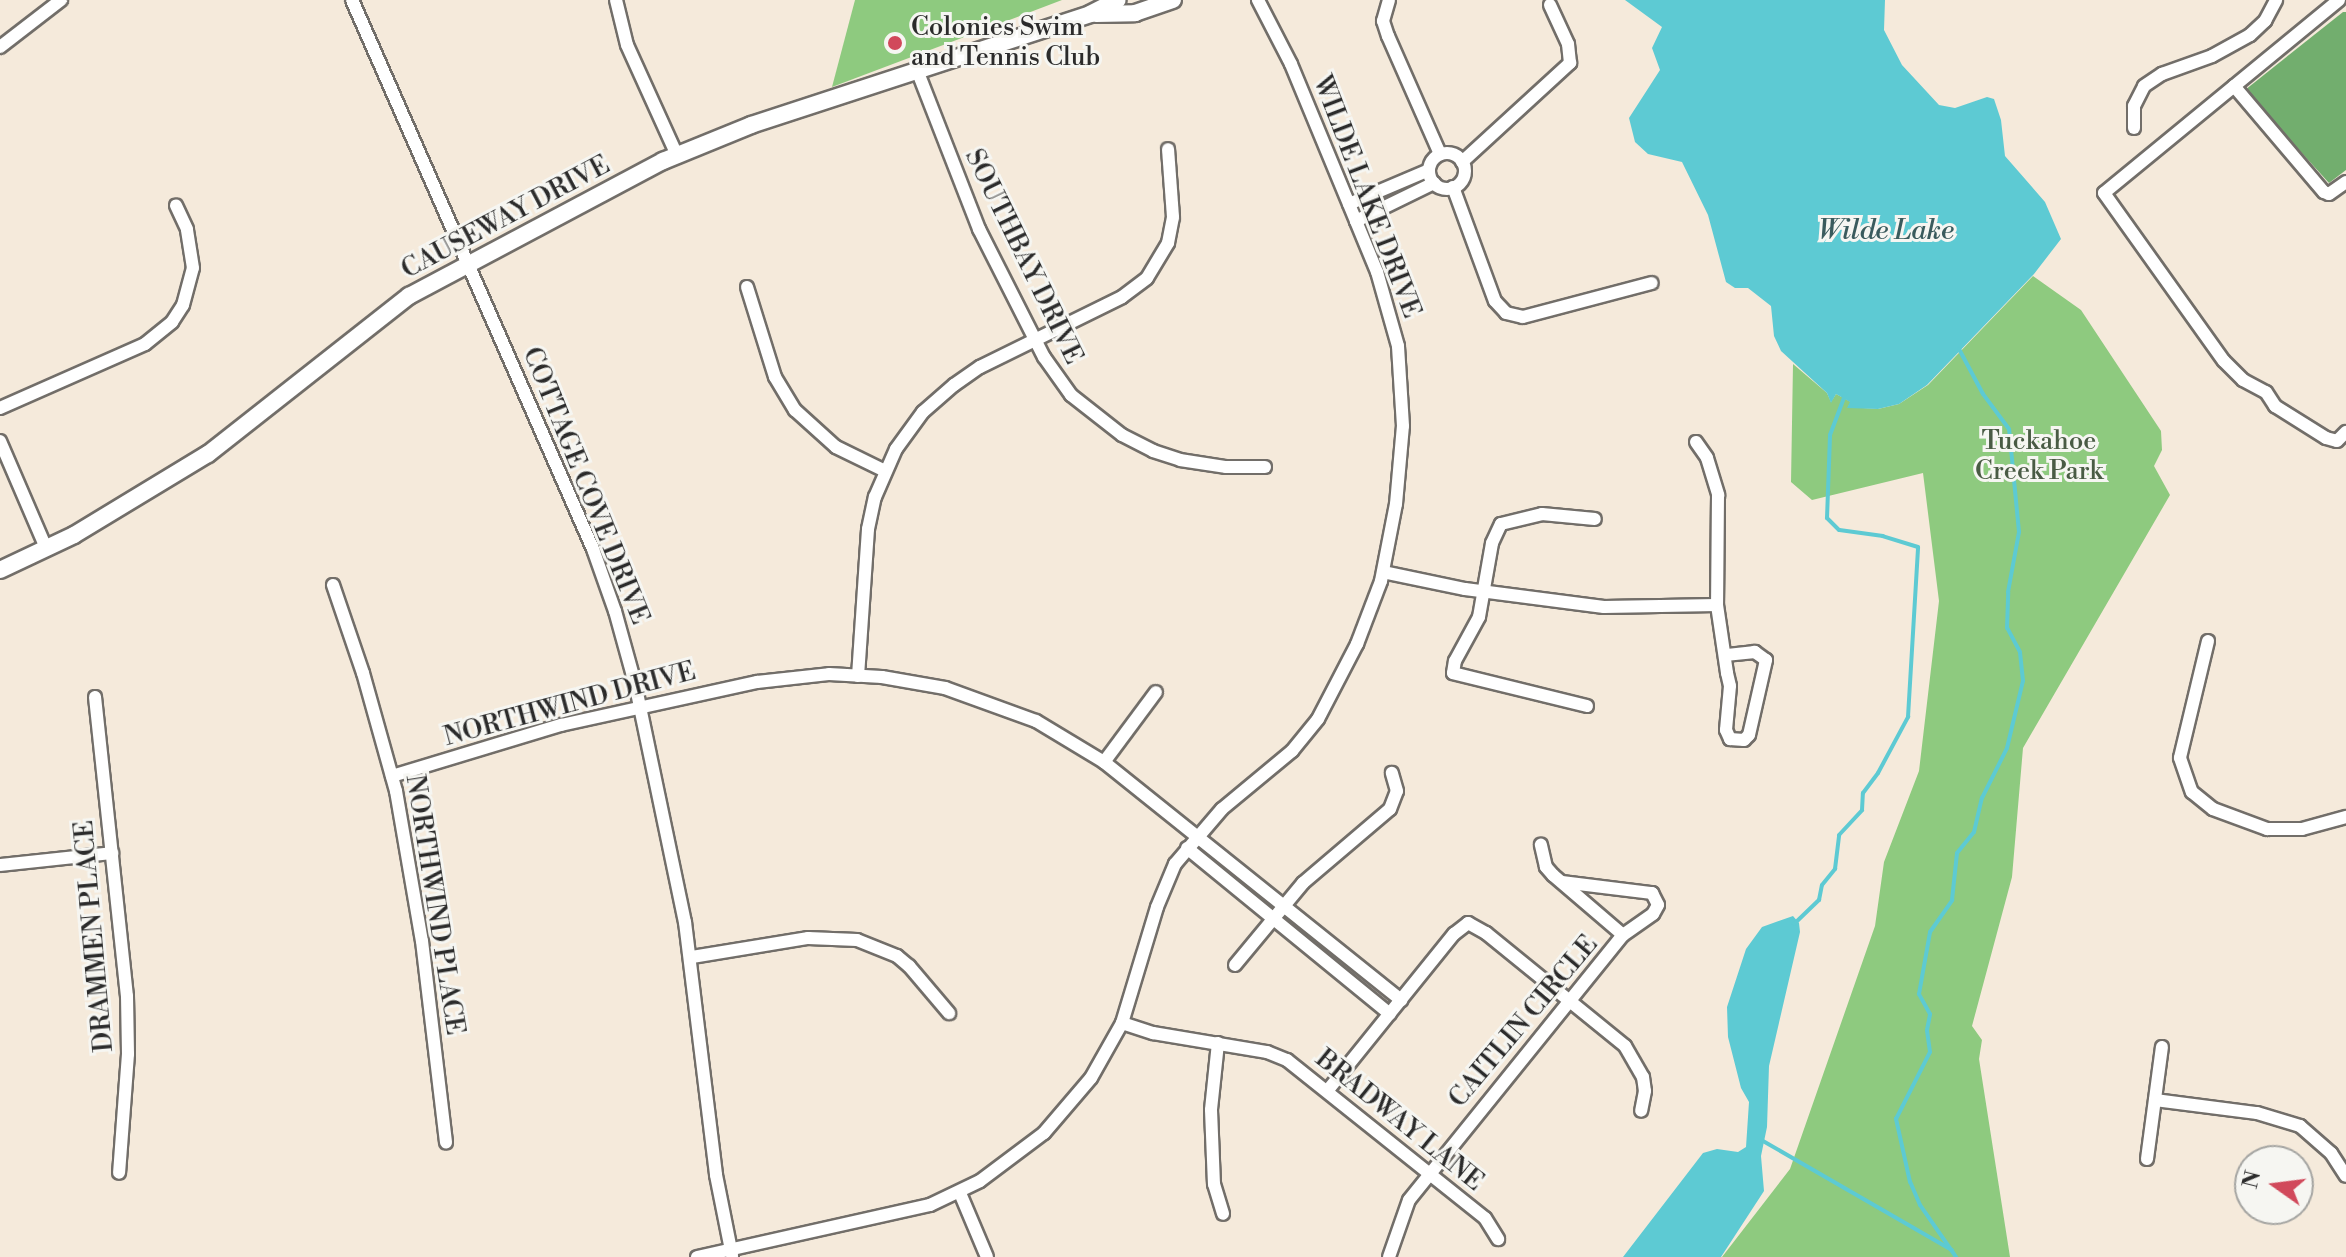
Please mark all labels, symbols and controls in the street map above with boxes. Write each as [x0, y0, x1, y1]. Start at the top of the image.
place label: Colonies Swim and Tennis Club [911, 12, 1100, 74]
marker: Colonies Swim and Tennis Club [886, 34, 904, 52]
street label: WILDE LAKE DRIVE [1305, 71, 1427, 323]
street label: SOUTHBAY DRIVE [957, 144, 1089, 370]
street label: CAUSEWAY DRIVE [396, 150, 616, 286]
water label: Wilde Lake [1818, 214, 1954, 248]
street label: COTTAGE COVE DRIVE [515, 343, 655, 629]
park label: Tuckahoe Creek Park [1975, 426, 2103, 488]
street label: NORTHWIND DRIVE [441, 656, 699, 754]
street label: NORTHWIND PLACE [398, 773, 470, 1037]
street label: DRAMMEN PLACE [69, 819, 121, 1053]
street label: CAITLIN CIRCLE [1443, 930, 1605, 1114]
street label: BRADWAY LANE [1309, 1044, 1489, 1198]
north arrow [2234, 1145, 2314, 1225]
text: N [2237, 1168, 2267, 1191]

